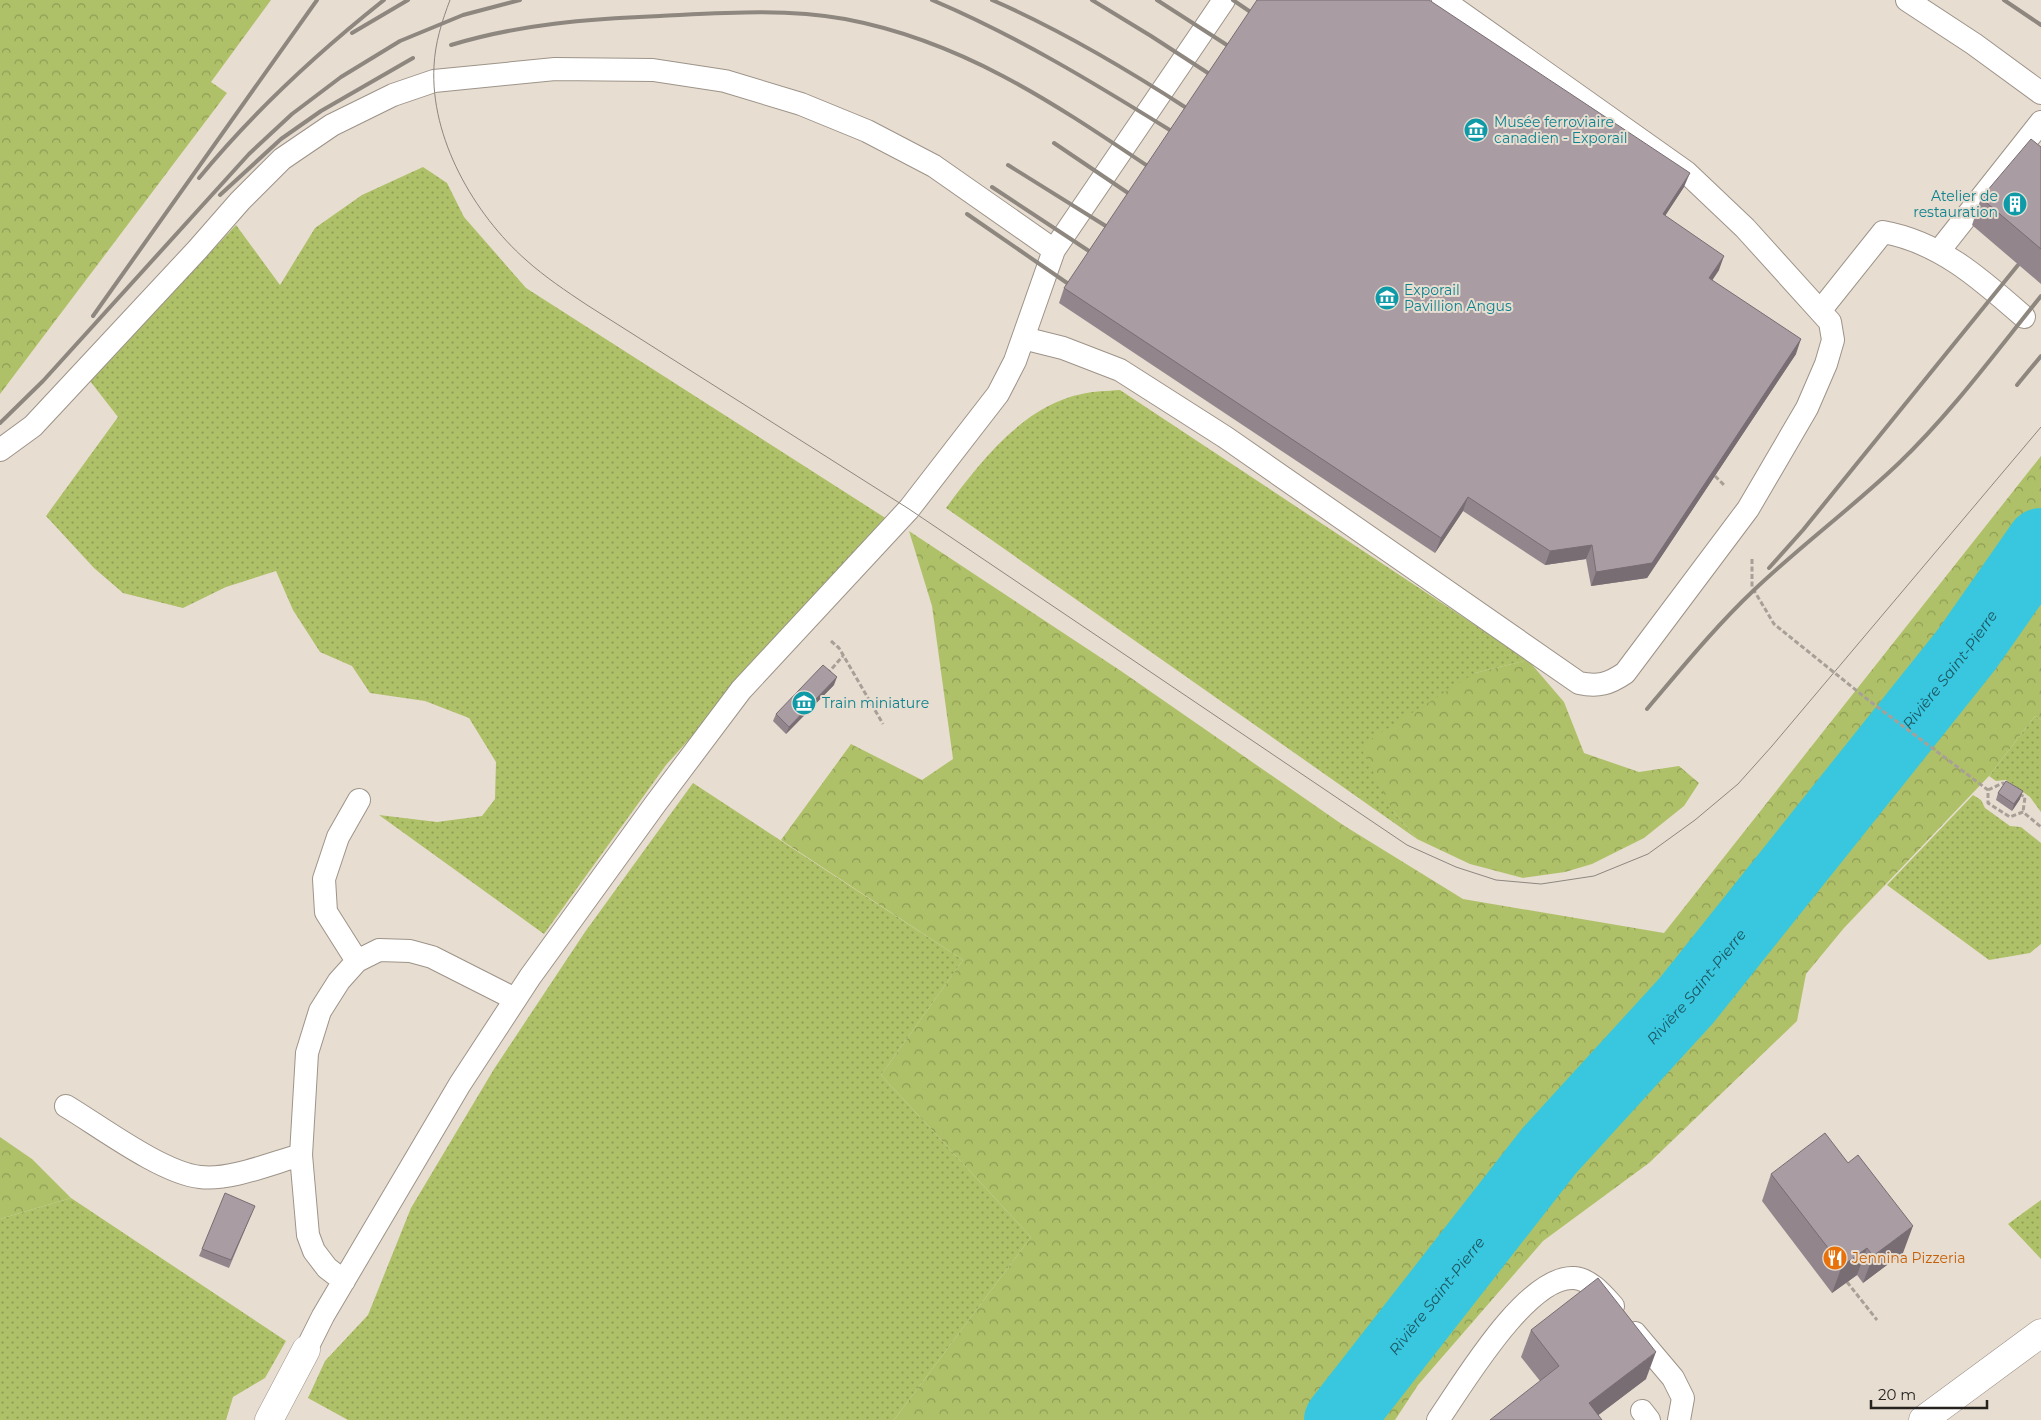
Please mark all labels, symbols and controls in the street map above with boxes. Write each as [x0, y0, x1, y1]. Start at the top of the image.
place label: Musée ferroviaire canadien - Exporail [1494, 113, 1627, 147]
museum icon: Musée ferroviaire canadien - Exporail [1463, 117, 1489, 143]
place label: Atelier de restauration [1913, 187, 1998, 221]
building icon: Atelier de restauration [2002, 191, 2028, 217]
place label: Exporail Pavillion Angus [1404, 281, 1512, 315]
museum icon: Exporail Pavillion Angus [1374, 285, 1400, 311]
water label: Rivière Saint-Pierre [1898, 606, 2001, 733]
museum icon: Train miniature [791, 690, 817, 716]
place label: Train miniature [822, 694, 929, 712]
water label: Rivière Saint-Pierre [1642, 925, 1750, 1048]
water label: Rivière Saint-Pierre [1384, 1232, 1488, 1358]
restaurant icon: Jennina Pizzeria [1822, 1245, 1848, 1271]
place label: Jennina Pizzeria [1851, 1249, 1966, 1267]
scale bar [1871, 1378, 1987, 1410]
text: 20 m [1878, 1385, 1916, 1404]

